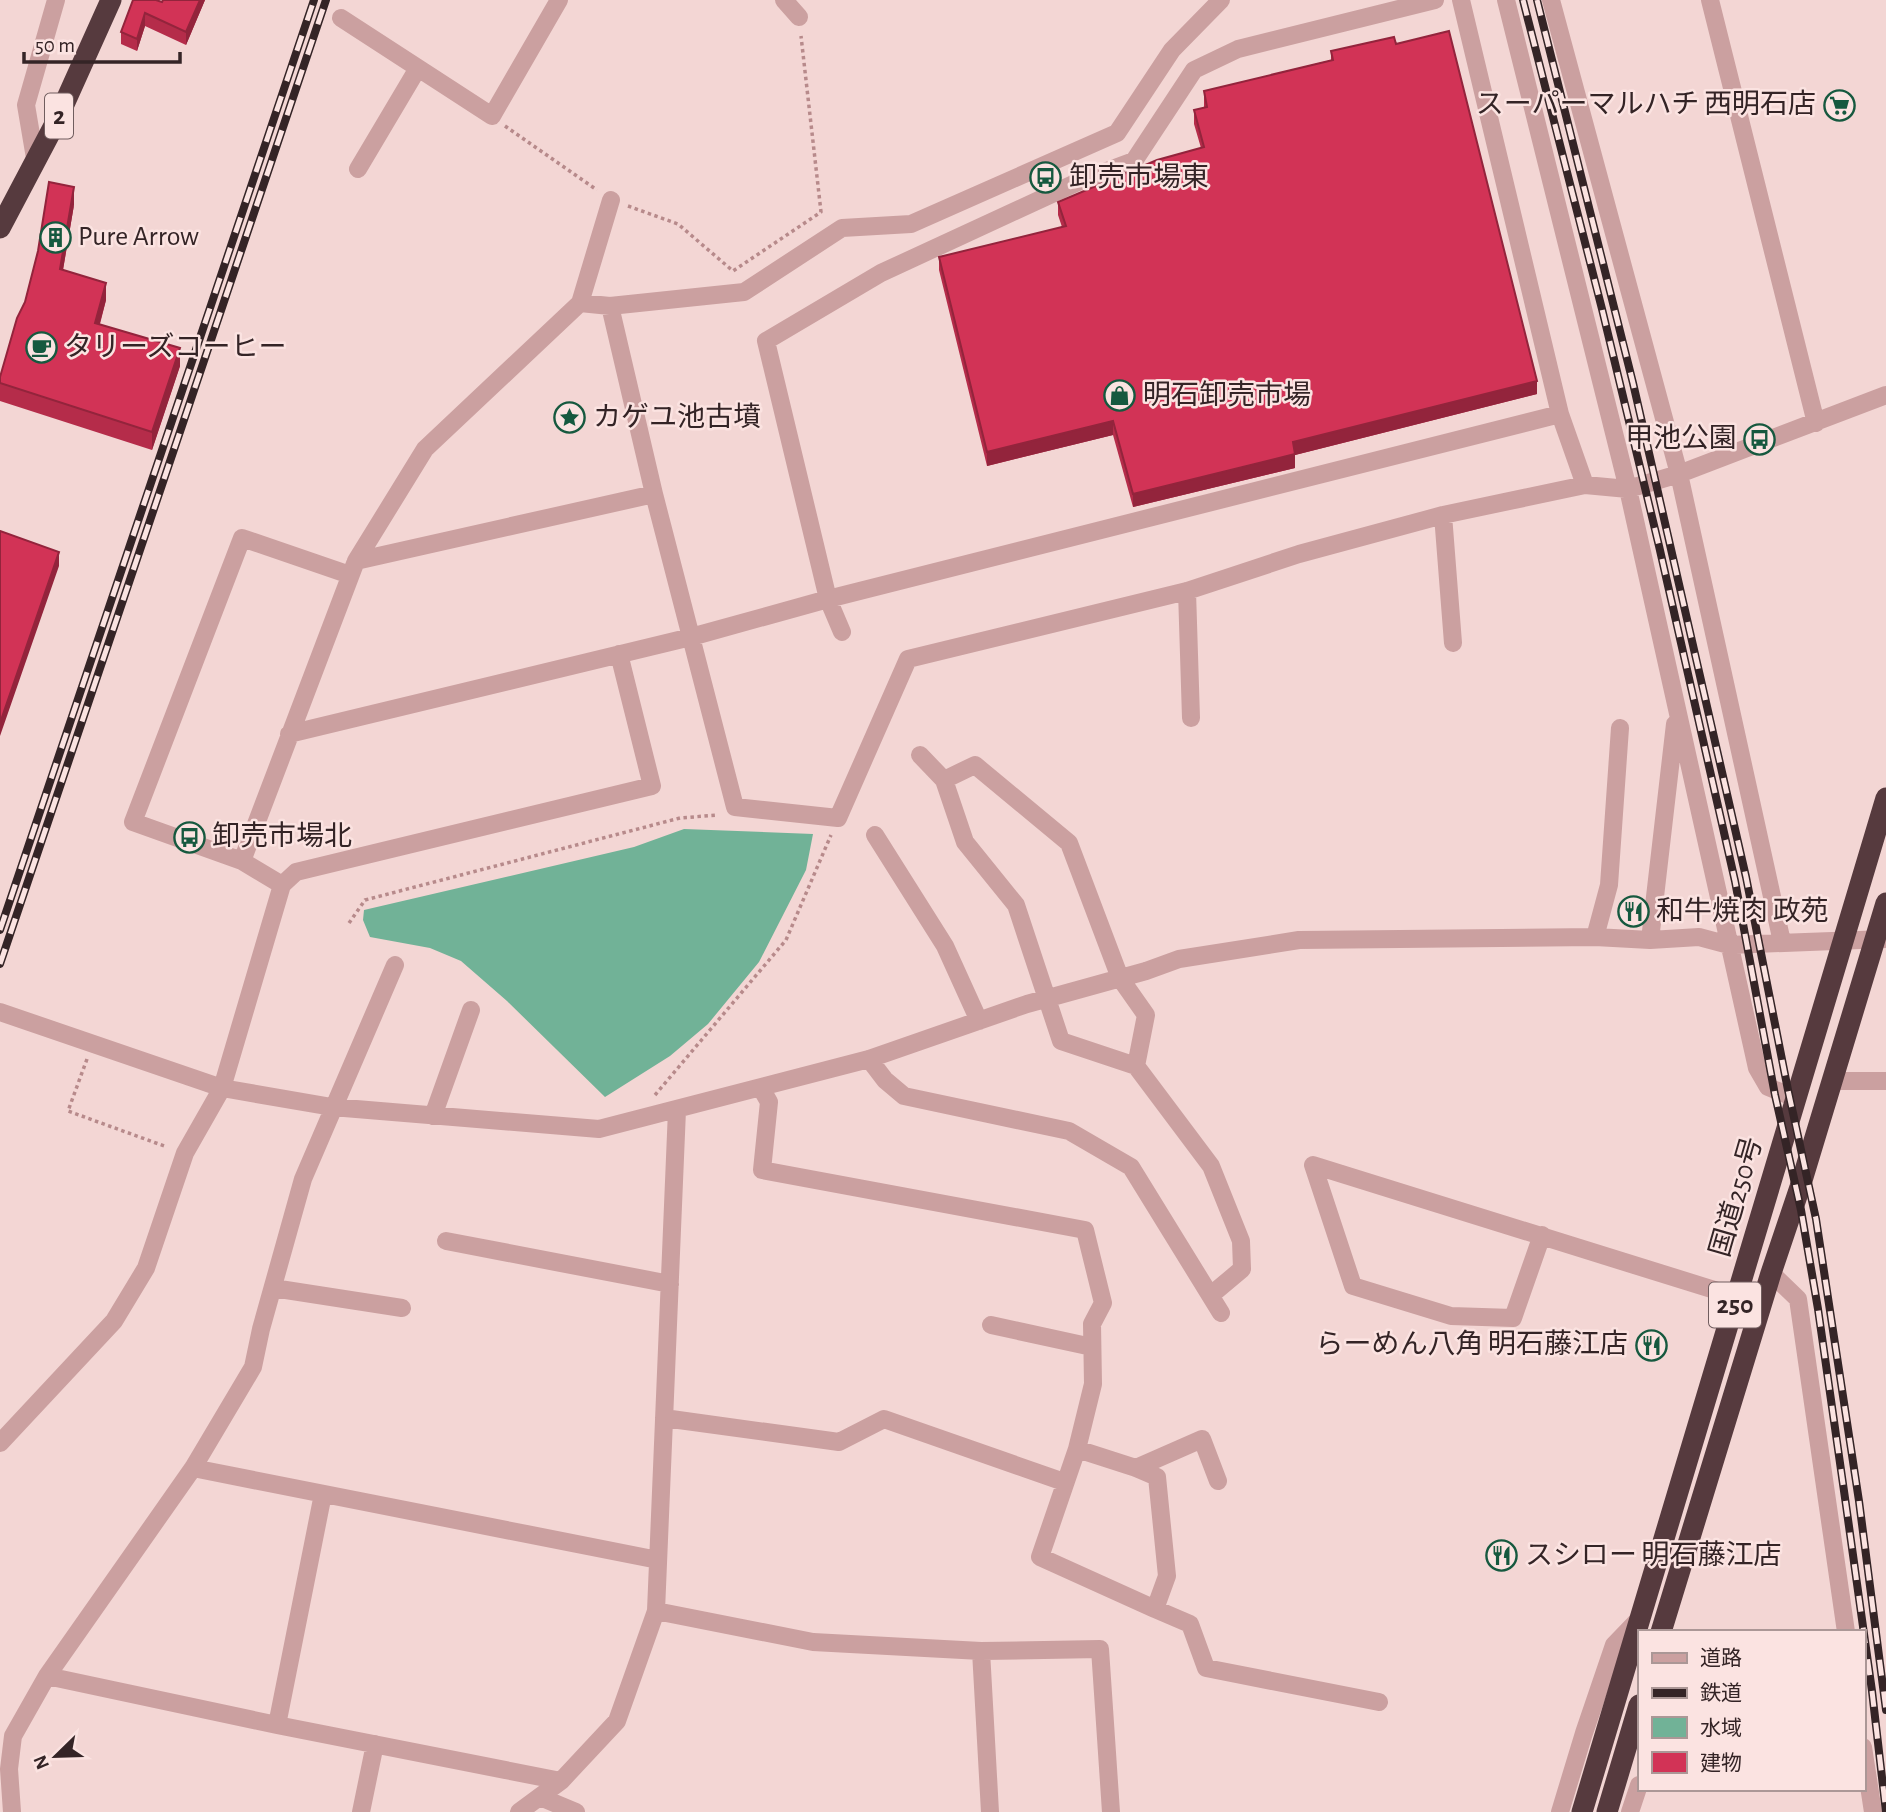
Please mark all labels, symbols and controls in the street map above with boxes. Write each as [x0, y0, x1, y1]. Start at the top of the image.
scale bar [24, 21, 180, 65]
text: 50 m [35, 35, 75, 56]
supermarket icon: スーパーマルハチ 西明石店 [1822, 88, 1856, 122]
place label: スーパーマルハチ 西明石店 [1476, 89, 1816, 119]
road number: 2 [45, 94, 73, 139]
bus stop icon: 卸売市場東 [1029, 161, 1063, 195]
place label: 卸売市場東 [1069, 162, 1209, 192]
building icon: Pure Arrow [38, 220, 72, 254]
place label: Pure Arrow [78, 223, 199, 251]
cafe icon: タリーズコーヒー [24, 331, 58, 365]
place label: タリーズコーヒー [64, 332, 287, 362]
shop icon: 明石卸売市場 [1103, 379, 1137, 413]
place label: 明石卸売市場 [1143, 380, 1311, 410]
place icon: カゲユ池古墳 [553, 401, 587, 435]
place label: カゲユ池古墳 [593, 402, 761, 432]
bus stop icon: 甲池公園 [1743, 422, 1777, 456]
place label: 甲池公園 [1625, 423, 1737, 453]
bus stop icon: 卸売市場北 [172, 820, 206, 854]
place label: 卸売市場北 [212, 821, 352, 851]
restaurant icon: 和牛焼肉 政苑 [1616, 895, 1650, 929]
place label: 和牛焼肉 政苑 [1656, 896, 1829, 926]
street label: 国道250号 [1705, 1133, 1767, 1260]
road number: 250 [1709, 1282, 1761, 1328]
restaurant icon: らーめん八角 明石藤江店 [1634, 1328, 1668, 1362]
place label: らーめん八角 明石藤江店 [1315, 1329, 1628, 1359]
restaurant icon: スシロー 明石藤江店 [1485, 1539, 1519, 1573]
place label: スシロー 明石藤江店 [1525, 1540, 1782, 1570]
legend [1638, 1630, 1865, 1791]
text: 道路 [1700, 1647, 1742, 1669]
text: 鉄道 [1700, 1682, 1742, 1704]
text: 水域 [1700, 1717, 1742, 1739]
north arrow [21, 1721, 91, 1791]
text: N [30, 1752, 53, 1772]
text: 建物 [1700, 1752, 1742, 1774]

